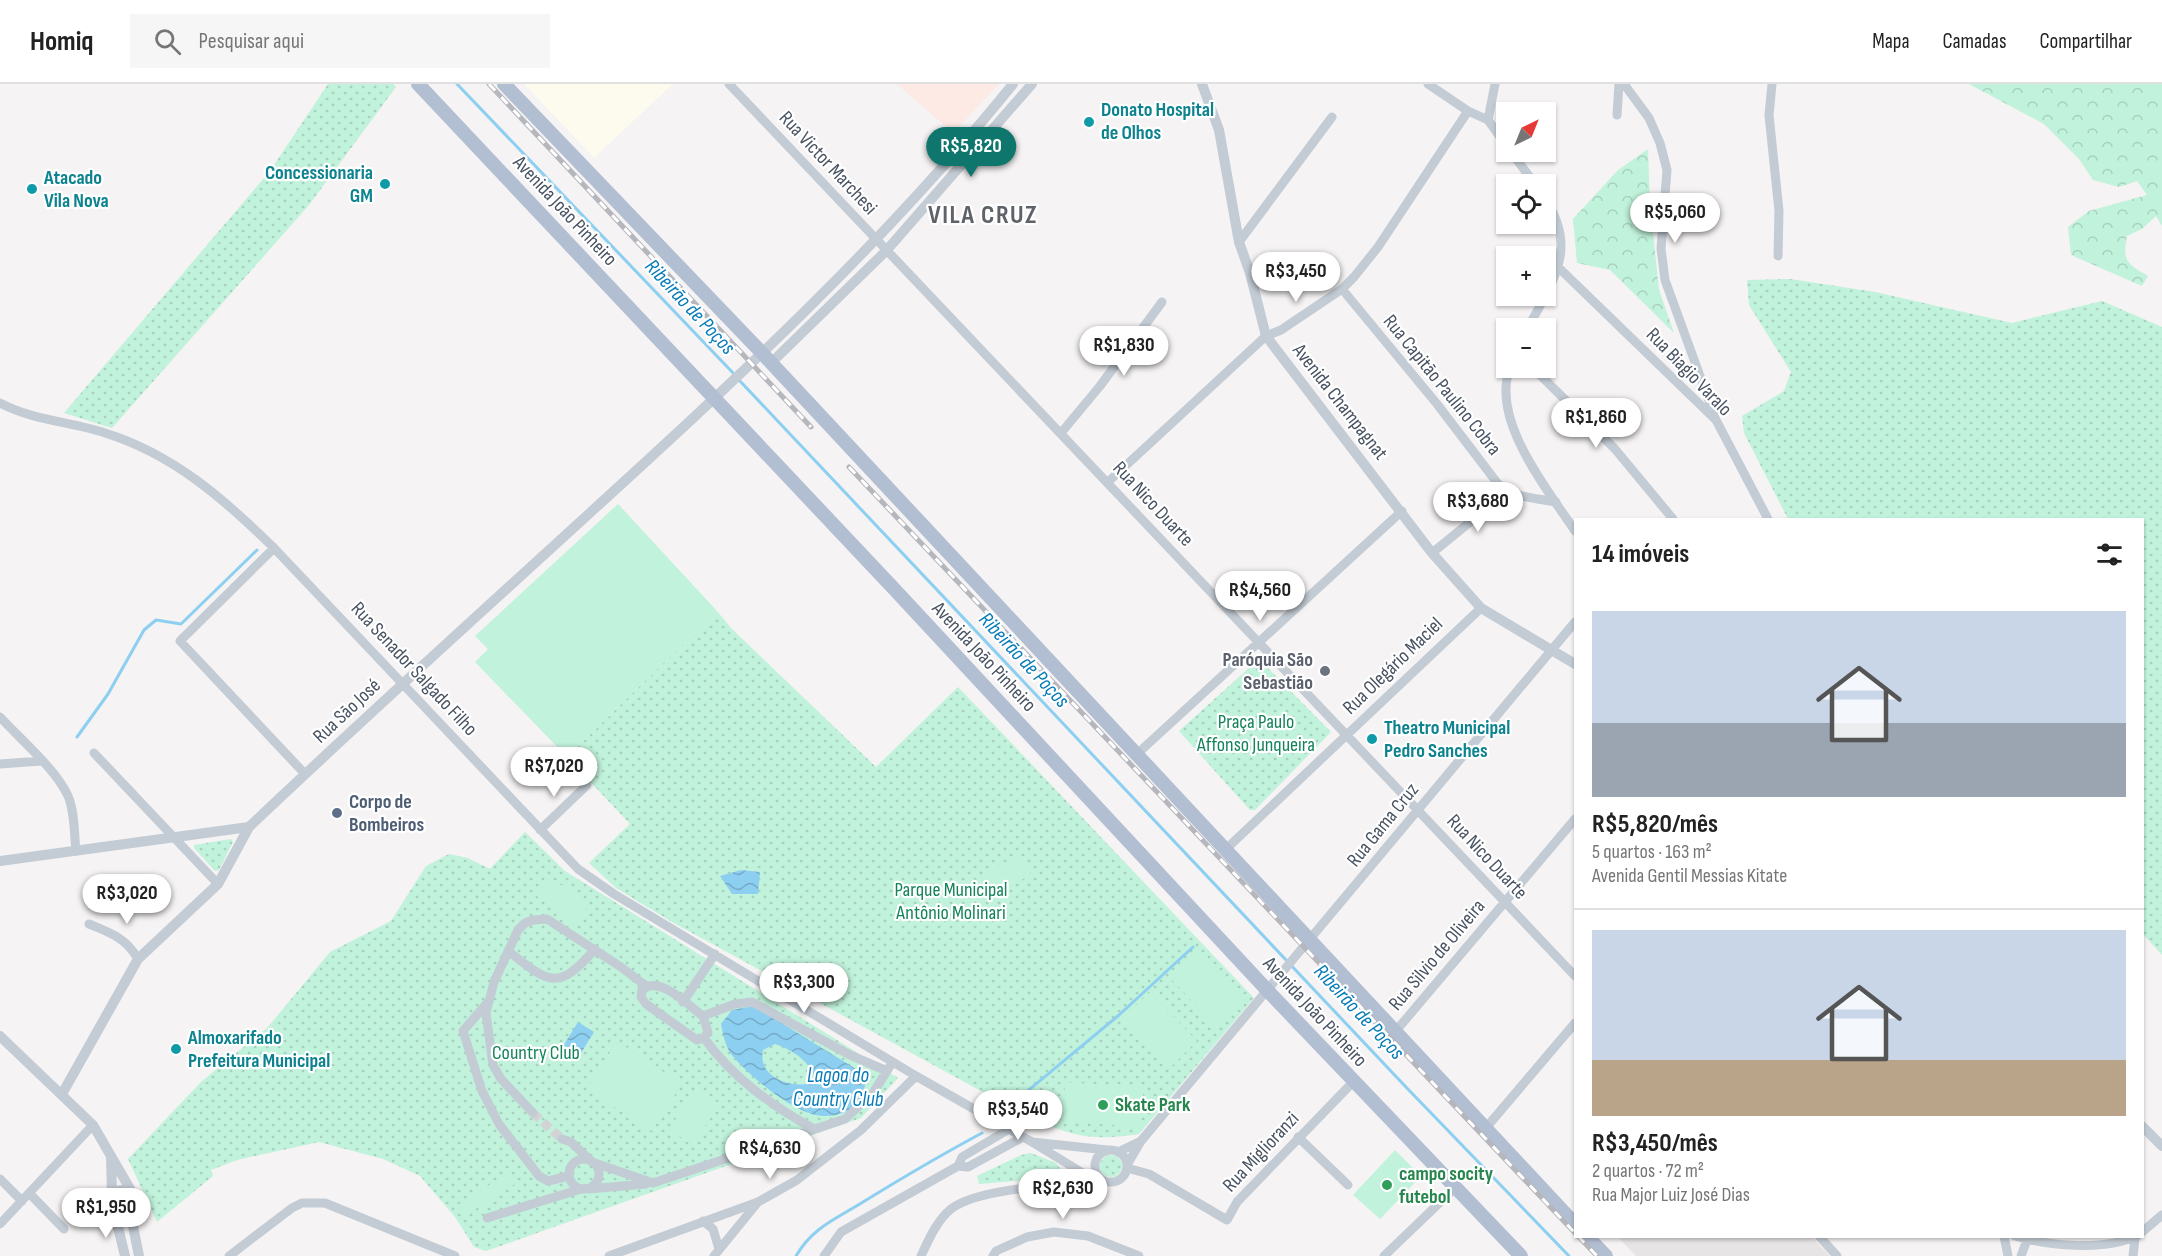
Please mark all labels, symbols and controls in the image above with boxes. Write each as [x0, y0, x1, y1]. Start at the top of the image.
search box [130, 14, 550, 68]
text: Homiq [30, 25, 94, 58]
icon: search [151, 25, 184, 58]
text: Pesquisar aqui [199, 28, 304, 55]
text: Mapa [1872, 29, 1910, 54]
text: Camadas [1943, 29, 2006, 54]
text: Compartilhar [2039, 29, 2132, 54]
place label: Donato Hospital de Olhos [1101, 98, 1214, 145]
north arrow [1496, 102, 1556, 162]
map controls [1496, 102, 1556, 378]
street label: Rua Victor Marchesi [774, 106, 882, 220]
marker: Donato Hospital de Olhos [1082, 115, 1096, 129]
pin: R$5,820 [916, 127, 1026, 178]
text: R$5,820 [940, 134, 1002, 158]
street label: Avenida João Pinheiro [507, 150, 622, 271]
place label: Concessionaria GM [265, 161, 373, 208]
place label: Atacado Vila Nova [43, 166, 109, 213]
button: locate [1496, 174, 1556, 234]
marker: Concessionaria GM [378, 177, 392, 191]
marker: Atacado Vila Nova [25, 182, 39, 196]
pin: R$5,060 [1620, 193, 1730, 244]
district label: VILA CRUZ [928, 200, 1038, 231]
text: R$5,060 [1644, 200, 1706, 224]
button: + [1496, 246, 1556, 306]
pin: R$3,450 [1241, 252, 1351, 303]
water label: Ribeirão de Poços [640, 254, 741, 360]
text: R$3,450 [1265, 259, 1327, 283]
street label: Rua Capitão Paulino Cobra [1378, 310, 1506, 460]
button: − [1496, 318, 1556, 378]
street label: Rua Biagio Varalo [1641, 323, 1737, 421]
pin: R$1,830 [1069, 326, 1179, 377]
text: R$1,830 [1093, 333, 1155, 357]
street label: Avenida Champagnat [1287, 338, 1393, 465]
pin: R$1,860 [1541, 398, 1651, 449]
text: R$1,860 [1565, 405, 1627, 429]
street label: Rua Nico Duarte [1108, 456, 1198, 552]
pin: R$3,680 [1423, 482, 1533, 533]
text: R$3,680 [1447, 489, 1509, 513]
icon: filters [2093, 538, 2126, 571]
text: 14 imóveis [1592, 539, 1689, 570]
pin: R$4,560 [1205, 571, 1315, 622]
text: R$4,560 [1229, 578, 1291, 602]
street label: Avenida João Pinheiro [926, 596, 1041, 717]
street label: Rua Senador Salgado Filho [346, 597, 482, 741]
water label: Ribeirão de Poços [974, 607, 1075, 713]
street label: Rua Olegário Maciel [1338, 612, 1448, 720]
place label: Paróquia São Sebastião [1223, 648, 1313, 695]
icon: home [1805, 650, 1913, 758]
marker: Paróquia São Sebastião [1318, 664, 1332, 678]
street label: Rua São José [308, 674, 386, 748]
park label: Praça Paulo Affonso Junqueira [1196, 710, 1315, 757]
place label: Theatro Municipal Pedro Sanches [1384, 716, 1510, 763]
marker: Theatro Municipal Pedro Sanches [1365, 732, 1379, 746]
pin: R$7,020 [499, 747, 609, 798]
text: R$7,020 [524, 754, 584, 778]
street label: Rua Gama Cruz [1342, 778, 1424, 872]
place label: Corpo de Bombeiros [349, 790, 424, 837]
marker: Corpo de Bombeiros [330, 806, 344, 820]
street label: Rua Nico Duarte [1442, 809, 1532, 905]
text: R$5,820/mês [1592, 809, 1718, 840]
text: 5 quartos · 163 m² [1592, 840, 1712, 864]
text: Avenida Gentil Messias Kitate [1592, 864, 1787, 888]
pin: R$3,020 [72, 874, 182, 925]
park label: Parque Municipal Antônio Molinari [894, 878, 1008, 925]
text: R$3,020 [96, 881, 158, 905]
street label: Rua Silvio de Oliveira [1384, 895, 1490, 1015]
street label: Avenida João Pinheiro [1257, 951, 1372, 1072]
water label: Ribeirão de Poços [1309, 959, 1410, 1065]
pin: R$3,300 [749, 963, 859, 1014]
icon: home [1805, 969, 1913, 1077]
text: R$3,300 [773, 970, 835, 994]
place label: Almoxarifado Prefeitura Municipal [187, 1026, 330, 1073]
park label: Country Club [492, 1041, 580, 1065]
marker: Almoxarifado Prefeitura Municipal [169, 1042, 183, 1056]
water label: Lagoa do Country Club [793, 1063, 884, 1112]
pin: R$3,540 [963, 1090, 1073, 1141]
place label: Skate Park [1115, 1093, 1191, 1117]
text: R$3,540 [987, 1097, 1049, 1121]
marker: Skate Park [1096, 1098, 1110, 1112]
street label: Rua Miglioranzi [1218, 1107, 1304, 1197]
text: R$3,450/mês [1592, 1128, 1718, 1159]
pin: R$4,630 [715, 1129, 825, 1180]
text: R$4,630 [739, 1136, 801, 1160]
text: 2 quartos · 72 m² [1592, 1159, 1704, 1183]
place label: campo socity futebol [1399, 1162, 1494, 1209]
pin: R$2,630 [1008, 1169, 1118, 1220]
text: R$2,630 [1032, 1176, 1094, 1200]
marker: campo socity futebol [1380, 1178, 1394, 1192]
text: Rua Major Luiz José Dias [1592, 1183, 1750, 1207]
pin: R$1,950 [51, 1188, 161, 1239]
text: R$1,950 [76, 1195, 136, 1219]

